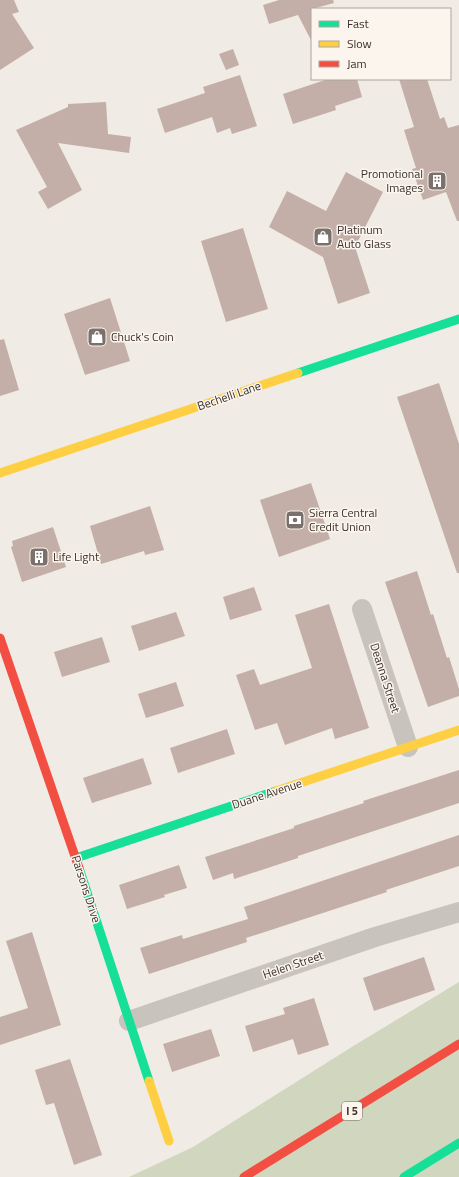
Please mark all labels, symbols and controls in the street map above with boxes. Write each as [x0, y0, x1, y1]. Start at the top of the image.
legend [311, 8, 451, 80]
text: Fast [347, 14, 370, 33]
text: Slow [347, 34, 372, 53]
text: Jam [347, 54, 367, 73]
place label: Promotional Images [361, 164, 423, 197]
building icon: Promotional Images [426, 170, 448, 192]
place label: Platinum Auto Glass [337, 220, 391, 253]
shop icon: Platinum Auto Glass [312, 226, 334, 248]
shop icon: Chuck's Coin [86, 326, 108, 348]
place label: Chuck's Coin [111, 327, 174, 346]
street label: Bechelli Lane [194, 376, 263, 415]
place label: Sierra Central Credit Union [309, 503, 377, 536]
bank icon: Sierra Central Credit Union [284, 509, 306, 531]
building icon: Life Light [28, 546, 50, 568]
place label: Life Light [53, 547, 100, 566]
street label: Deanna Street [365, 641, 406, 716]
street label: Duane Avenue [229, 773, 304, 814]
street label: Parsons Drive [67, 853, 106, 925]
street label: Helen Street [260, 945, 326, 984]
road number: I 5 [342, 1102, 362, 1120]

